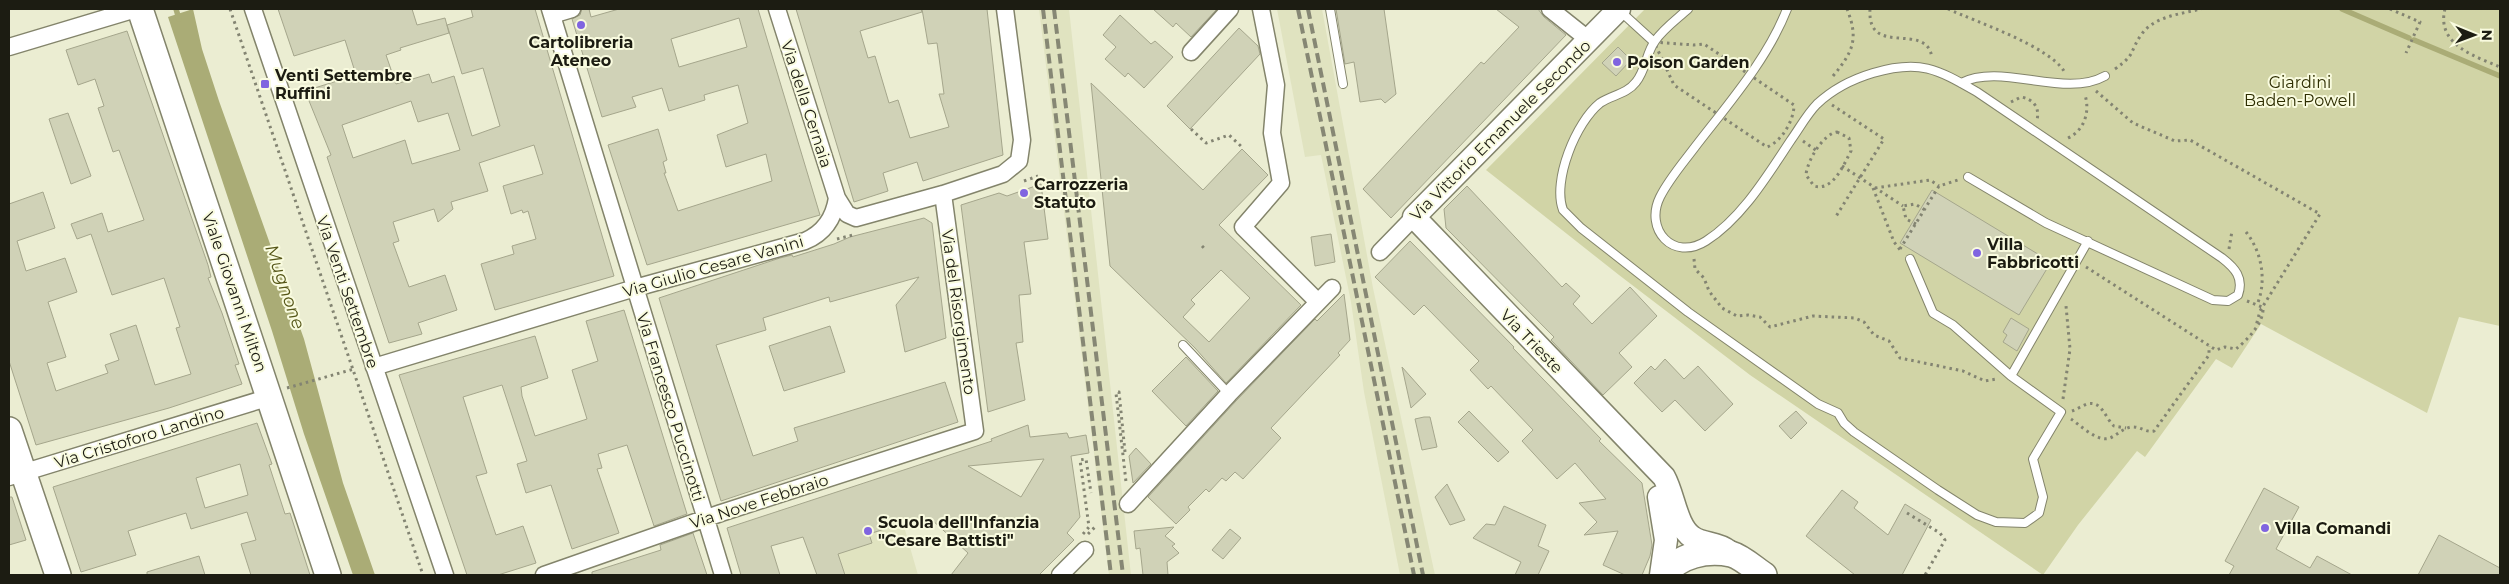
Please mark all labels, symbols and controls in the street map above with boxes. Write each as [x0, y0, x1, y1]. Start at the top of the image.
north arrow [2449, 10, 2499, 60]
marker: Cartolibreria Ateneo [575, 19, 587, 31]
text: N [2478, 29, 2496, 41]
place label: Cartolibreria Ateneo [529, 33, 633, 70]
street label: Via Vittorio Emanuele Secondo [1406, 36, 1595, 225]
street label: Via della Cernaia [777, 38, 836, 170]
place label: Poison Garden [1627, 53, 1750, 72]
marker: Poison Garden [1611, 56, 1623, 68]
place label: Venti Settembre Ruffini [274, 66, 412, 103]
park label: Giardini Baden-Powell [2244, 73, 2356, 110]
marker: Venti Settembre Ruffini [259, 78, 271, 90]
place label: Carrozzeria Statuto [1034, 175, 1128, 212]
marker: Carrozzeria Statuto [1018, 187, 1030, 199]
street label: Viale Giovanni Milton [198, 210, 271, 375]
street label: Via Venti Settembre [313, 213, 383, 371]
street label: Via del Risorgimento [937, 228, 980, 396]
street label: Via Giulio Cesare Vanini [621, 232, 806, 301]
place label: Villa Fabbricotti [1986, 235, 2079, 272]
water label: Mugnone [260, 242, 310, 332]
marker: Villa Fabbricotti [1971, 247, 1983, 259]
street label: Via Trieste [1496, 305, 1567, 377]
street label: Via Francesco Puccinotti [633, 310, 708, 504]
street label: Via Cristoforo Landino [52, 403, 226, 472]
street label: Via Nove Febbraio [687, 470, 831, 533]
place label: Scuola dell'Infanzia "Cesare Battisti" [878, 513, 1039, 550]
place label: Villa Comandi [2274, 519, 2391, 538]
marker: Villa Comandi [2259, 522, 2271, 534]
marker: Scuola dell'Infanzia "Cesare Battisti" [862, 525, 874, 537]

